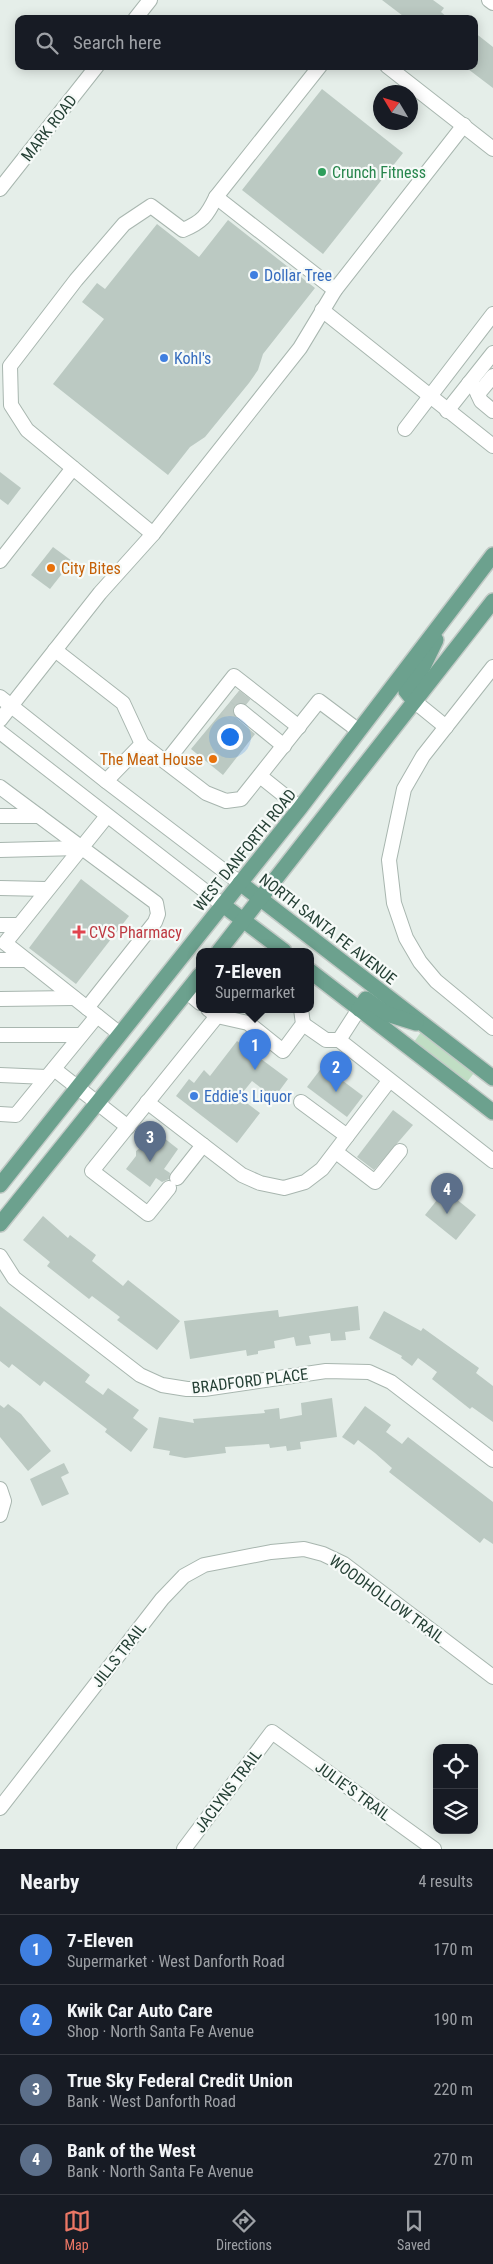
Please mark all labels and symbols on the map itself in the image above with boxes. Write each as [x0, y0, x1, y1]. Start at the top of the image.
north arrow [373, 85, 418, 130]
street label: MARK ROAD [17, 91, 81, 165]
place label: Crunch Fitness [332, 163, 426, 182]
marker: Crunch Fitness [316, 166, 328, 178]
place label: Dollar Tree [264, 266, 332, 285]
marker: Dollar Tree [248, 269, 260, 281]
place label: Kohl's [174, 349, 211, 368]
marker: Kohl's [158, 352, 170, 364]
place label: City Bites [61, 559, 121, 578]
marker: City Bites [45, 562, 57, 574]
your location [217, 724, 243, 750]
place label: The Meat House [100, 750, 203, 769]
marker: The Meat House [207, 753, 219, 765]
street label: WEST DANFORTH ROAD [190, 785, 300, 915]
street label: NORTH SANTA FE AVENUE [256, 870, 400, 988]
place label: CVS Pharmacy [89, 923, 182, 942]
marker: CVS Pharmacy [73, 926, 85, 938]
pin: 1 [239, 1029, 271, 1070]
pin: 2 [320, 1051, 352, 1092]
place label: Eddie's Liquor [204, 1087, 292, 1106]
marker: Eddie's Liquor [188, 1090, 200, 1102]
pin: 3 [134, 1121, 166, 1162]
pin: 4 [431, 1173, 463, 1214]
street label: BRADFORD PLACE [191, 1364, 309, 1398]
street label: WOODHOLLOW TRAIL [326, 1551, 449, 1647]
street label: JILLS TRAIL [88, 1619, 150, 1691]
street label: JACLYNS TRAIL [191, 1745, 266, 1836]
street label: JULIE'S TRAIL [312, 1757, 395, 1825]

